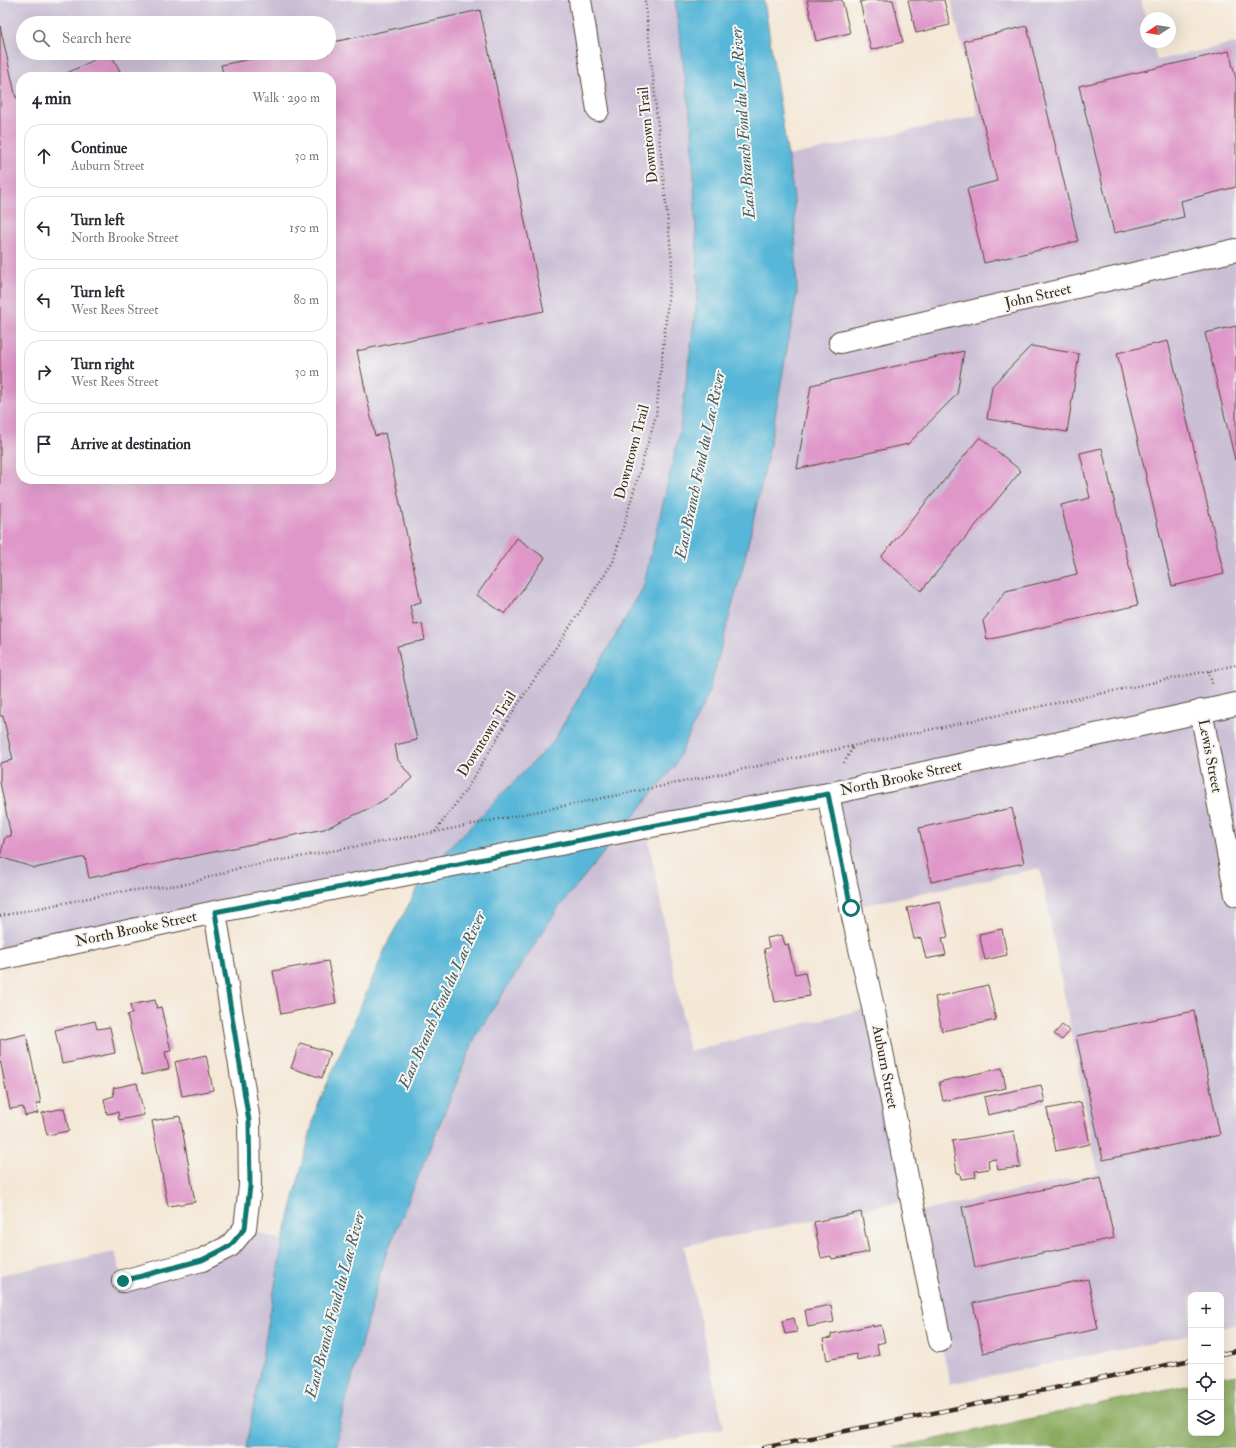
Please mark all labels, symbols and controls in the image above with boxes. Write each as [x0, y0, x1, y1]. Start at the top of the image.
north arrow [1140, 12, 1176, 48]
search box [16, 16, 336, 60]
water label: East Branch Fond du Lac River [726, 25, 760, 220]
icon: search [30, 27, 52, 49]
text: Search here [62, 29, 131, 48]
street label: Downtown Trail [633, 85, 663, 184]
text: 4 min [32, 88, 71, 109]
text: Walk · 290 m [252, 90, 320, 106]
text: Continue [71, 139, 127, 158]
icon: ahead [33, 145, 55, 167]
text: 30 m [295, 148, 319, 164]
text: Auburn Street [71, 158, 145, 174]
text: Turn left [71, 211, 125, 230]
icon: left [33, 217, 55, 239]
text: 150 m [289, 220, 319, 236]
text: North Brooke Street [71, 230, 178, 246]
street label: John Street [1002, 279, 1074, 314]
text: Turn left [71, 283, 125, 302]
icon: left [33, 289, 55, 311]
text: 80 m [293, 292, 319, 308]
text: West Rees Street [71, 302, 159, 318]
text: Turn right [71, 355, 134, 374]
icon: right [33, 361, 55, 383]
text: 30 m [295, 364, 319, 380]
water label: East Branch Fond du Lac River [670, 368, 730, 562]
text: West Rees Street [71, 374, 159, 390]
street label: Downtown Trail [610, 402, 654, 502]
icon: arrive [33, 433, 55, 455]
text: Arrive at destination [71, 435, 191, 454]
street label: Downtown Trail [453, 688, 521, 780]
street label: Lewis Street [1194, 717, 1226, 795]
street label: North Brooke Street [838, 756, 964, 800]
route start [842, 899, 860, 917]
street label: North Brooke Street [73, 907, 199, 951]
water label: East Branch Fond du Lac River [393, 907, 491, 1093]
street label: Auburn Street [867, 1023, 902, 1111]
water label: East Branch Fond du Lac River [300, 1209, 370, 1401]
route end [114, 1272, 132, 1290]
map controls [1188, 1292, 1224, 1436]
button: + [1188, 1292, 1224, 1328]
button: − [1188, 1328, 1224, 1364]
button: locate [1188, 1364, 1224, 1400]
button: layers [1188, 1400, 1224, 1436]

